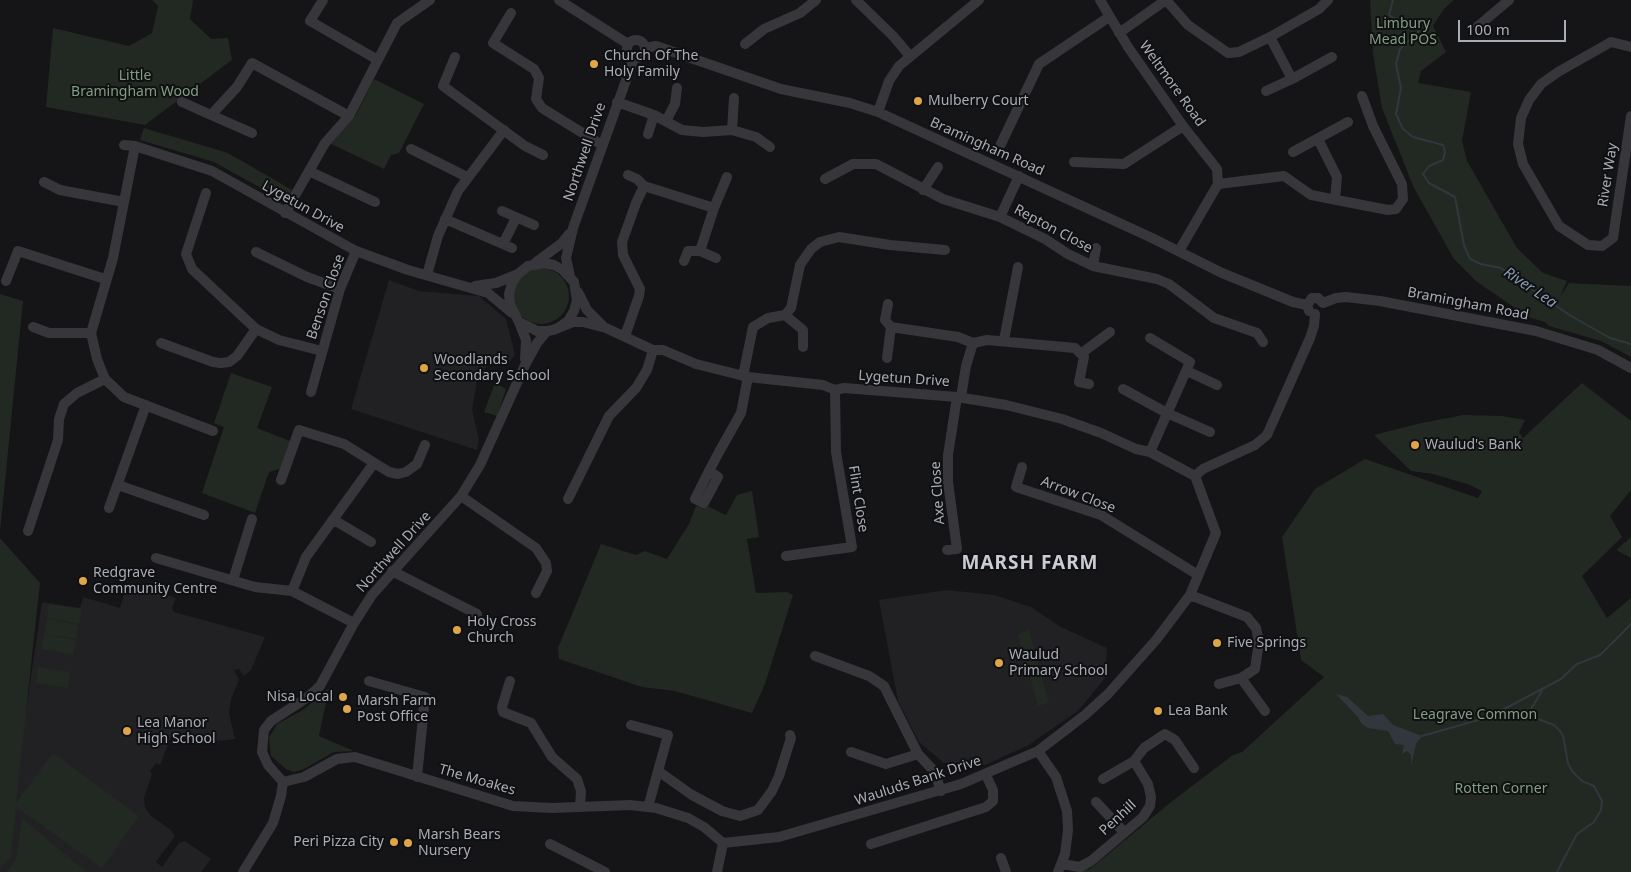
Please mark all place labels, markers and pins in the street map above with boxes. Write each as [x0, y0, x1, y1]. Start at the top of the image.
place label: Church Of The Holy Family [604, 48, 698, 80]
marker: Church Of The Holy Family [588, 58, 600, 70]
place label: Mulberry Court [928, 93, 1029, 109]
marker: Mulberry Court [912, 95, 924, 107]
place label: Woodlands Secondary School [434, 352, 550, 384]
marker: Woodlands Secondary School [418, 362, 430, 374]
place label: Waulud's Bank [1425, 437, 1521, 453]
marker: Waulud's Bank [1409, 439, 1421, 451]
place label: Redgrave Community Centre [93, 565, 217, 598]
marker: Redgrave Community Centre [77, 575, 89, 587]
place label: Holy Cross Church [467, 614, 536, 646]
marker: Holy Cross Church [451, 624, 463, 636]
place label: Five Springs [1227, 635, 1306, 651]
marker: Five Springs [1211, 637, 1223, 649]
place label: Waulud Primary School [1009, 647, 1108, 680]
marker: Waulud Primary School [993, 657, 1005, 669]
place label: Nisa Local [267, 689, 333, 705]
marker: Nisa Local [337, 691, 349, 703]
place label: Marsh Farm Post Office [357, 693, 436, 726]
marker: Marsh Farm Post Office [341, 703, 353, 715]
place label: Lea Bank [1168, 703, 1228, 719]
marker: Lea Bank [1152, 705, 1164, 717]
place label: Lea Manor High School [137, 715, 215, 748]
marker: Lea Manor High School [121, 725, 133, 737]
place label: Marsh Bears Nursery [418, 827, 501, 860]
place label: Peri Pizza City [293, 834, 384, 850]
marker: Peri Pizza City [388, 836, 400, 848]
marker: Marsh Bears Nursery [402, 837, 414, 849]

